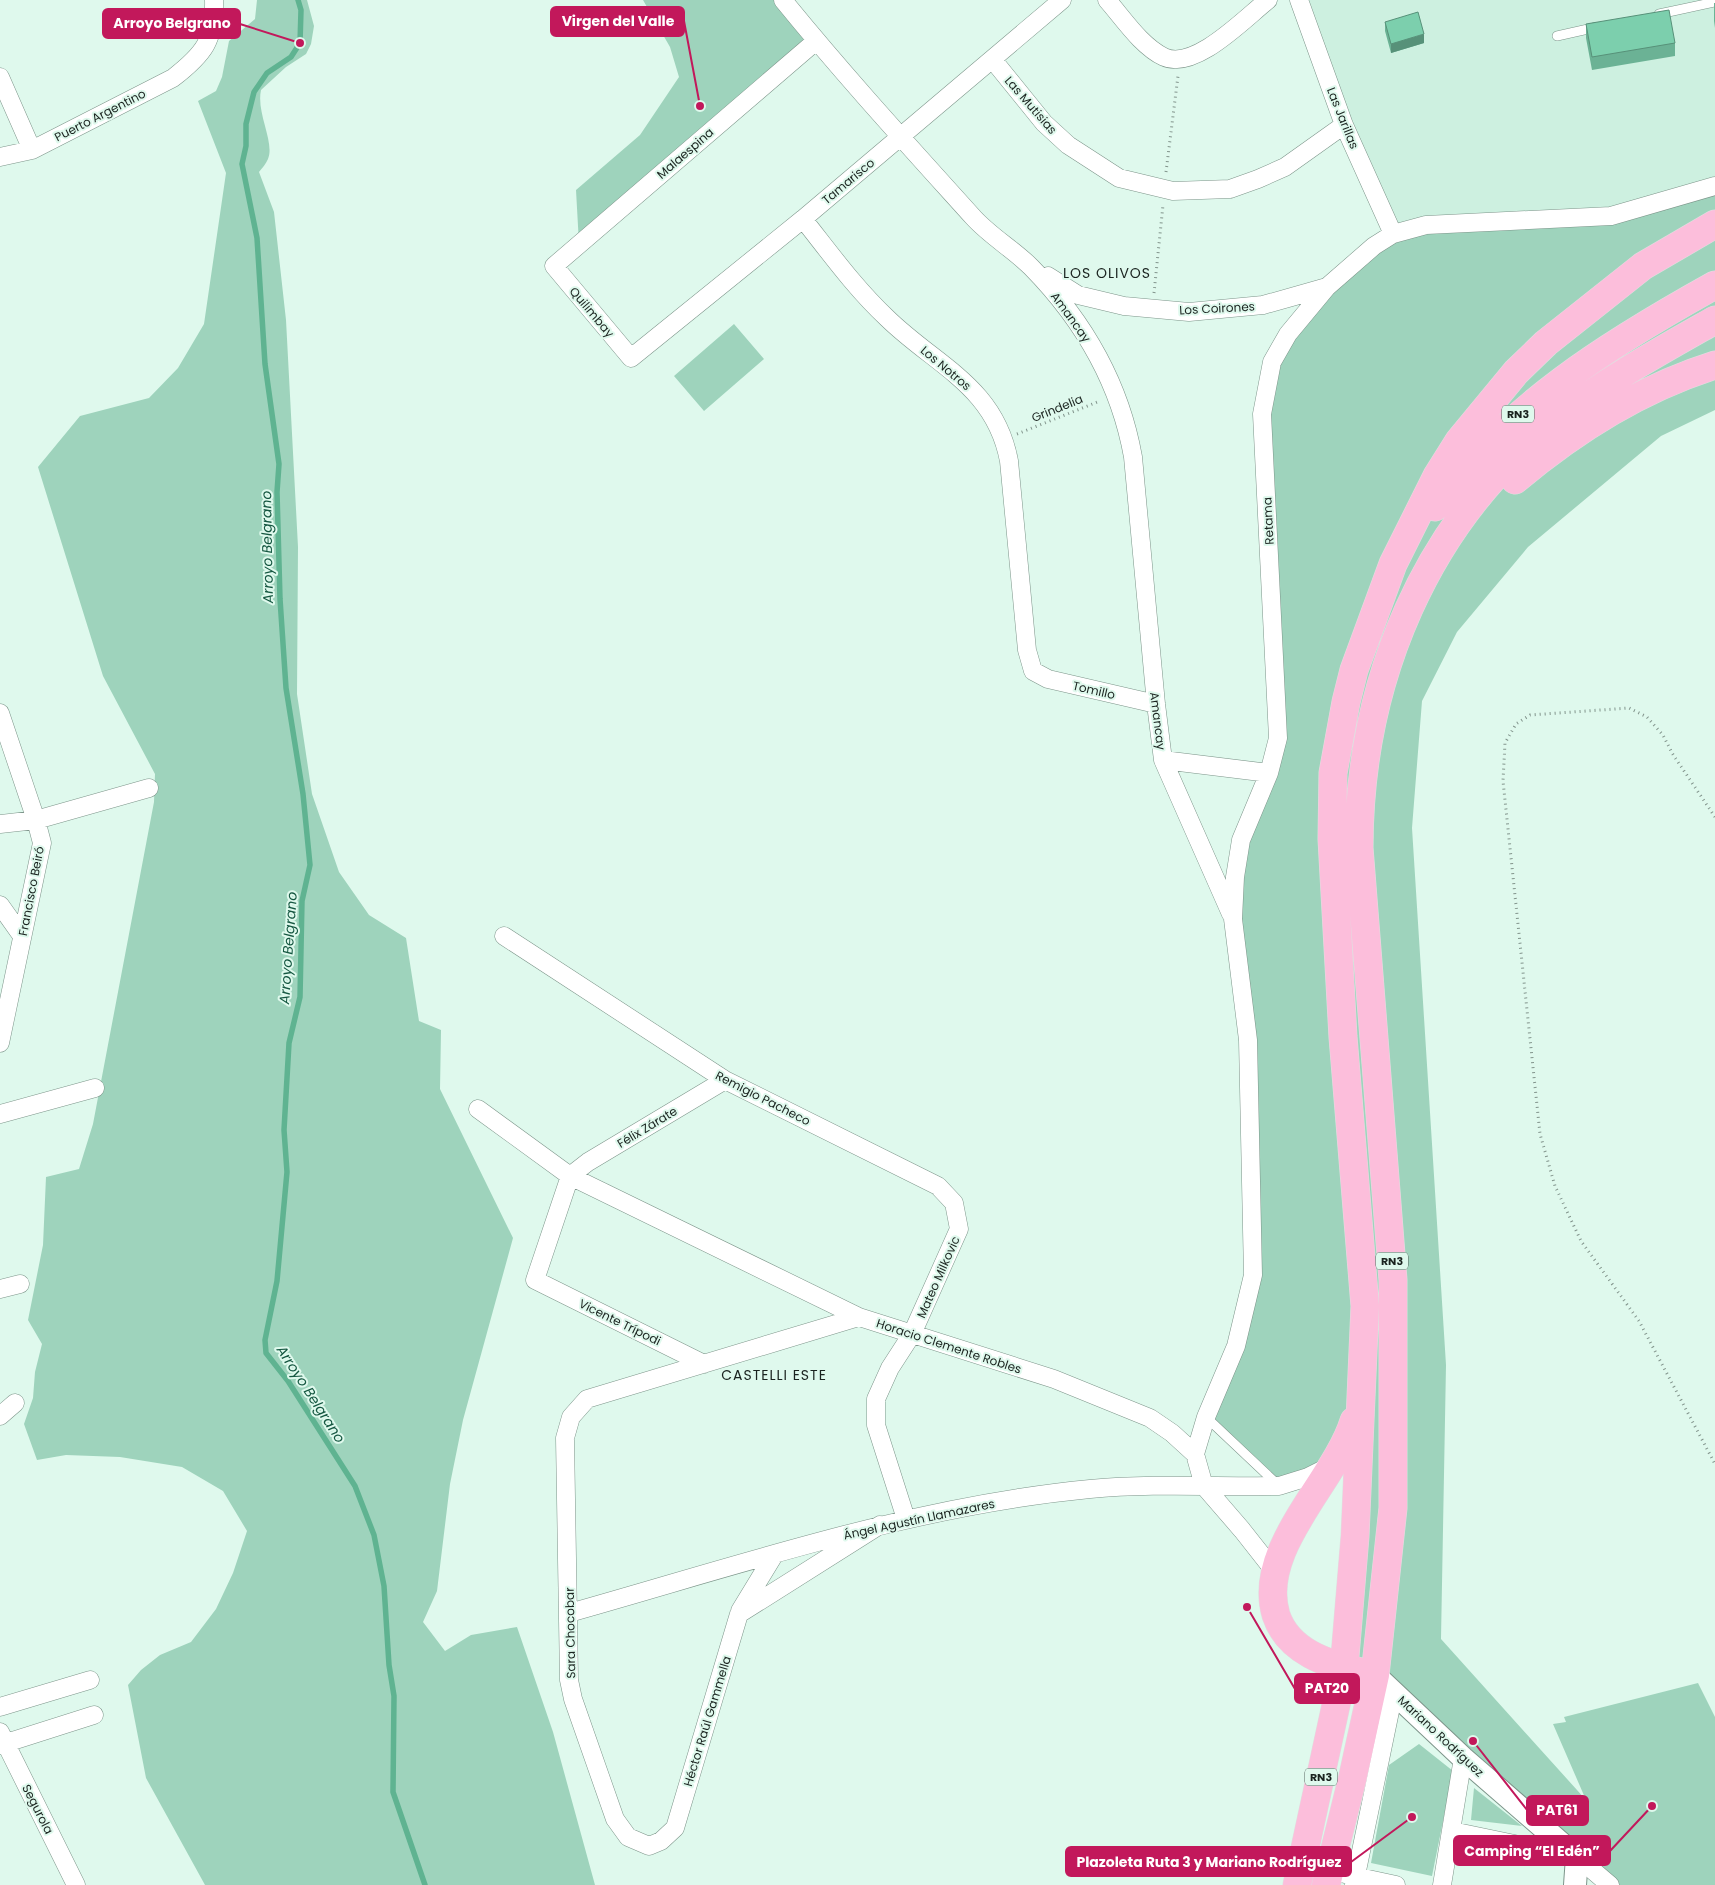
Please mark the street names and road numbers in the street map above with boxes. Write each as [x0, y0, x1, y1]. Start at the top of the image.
street label: Las Mutisias [1001, 72, 1061, 138]
street label: Puerto Argentino [51, 85, 149, 145]
street label: Las Jarillas [1323, 85, 1363, 151]
street label: Malaespina [653, 124, 717, 182]
street label: Tamarisco [818, 154, 878, 208]
street label: Quilimbay [566, 283, 618, 341]
street label: Amancay [1047, 288, 1095, 346]
street label: Los Coirones [1179, 298, 1255, 318]
street label: Los Notros [917, 342, 975, 394]
street label: Grindelia [1029, 390, 1085, 426]
road number: RN3 [1502, 406, 1534, 422]
street label: Retama [1258, 497, 1278, 545]
street label: Tomillo [1071, 677, 1117, 703]
street label: Amancay [1146, 691, 1170, 751]
street label: Francisco Beiró [14, 844, 48, 937]
street label: Remigio Pacheco [713, 1067, 814, 1129]
street label: Félix Zárate [614, 1102, 680, 1152]
street label: Mateo Milkovic [912, 1233, 964, 1321]
road number: RN3 [1376, 1252, 1408, 1270]
street label: Vicente Trípodi [576, 1295, 664, 1349]
street label: Horacio Clemente Robles [874, 1314, 1024, 1378]
street label: Ángel Agustín Llamazares [842, 1495, 996, 1543]
street label: Sara Chocobar [561, 1587, 579, 1679]
street label: Héctor Raúl Gammella [679, 1654, 735, 1788]
street label: Mariano Rodríguez [1394, 1692, 1488, 1780]
road number: RN3 [1305, 1768, 1337, 1785]
street label: Segurola [18, 1781, 58, 1837]

